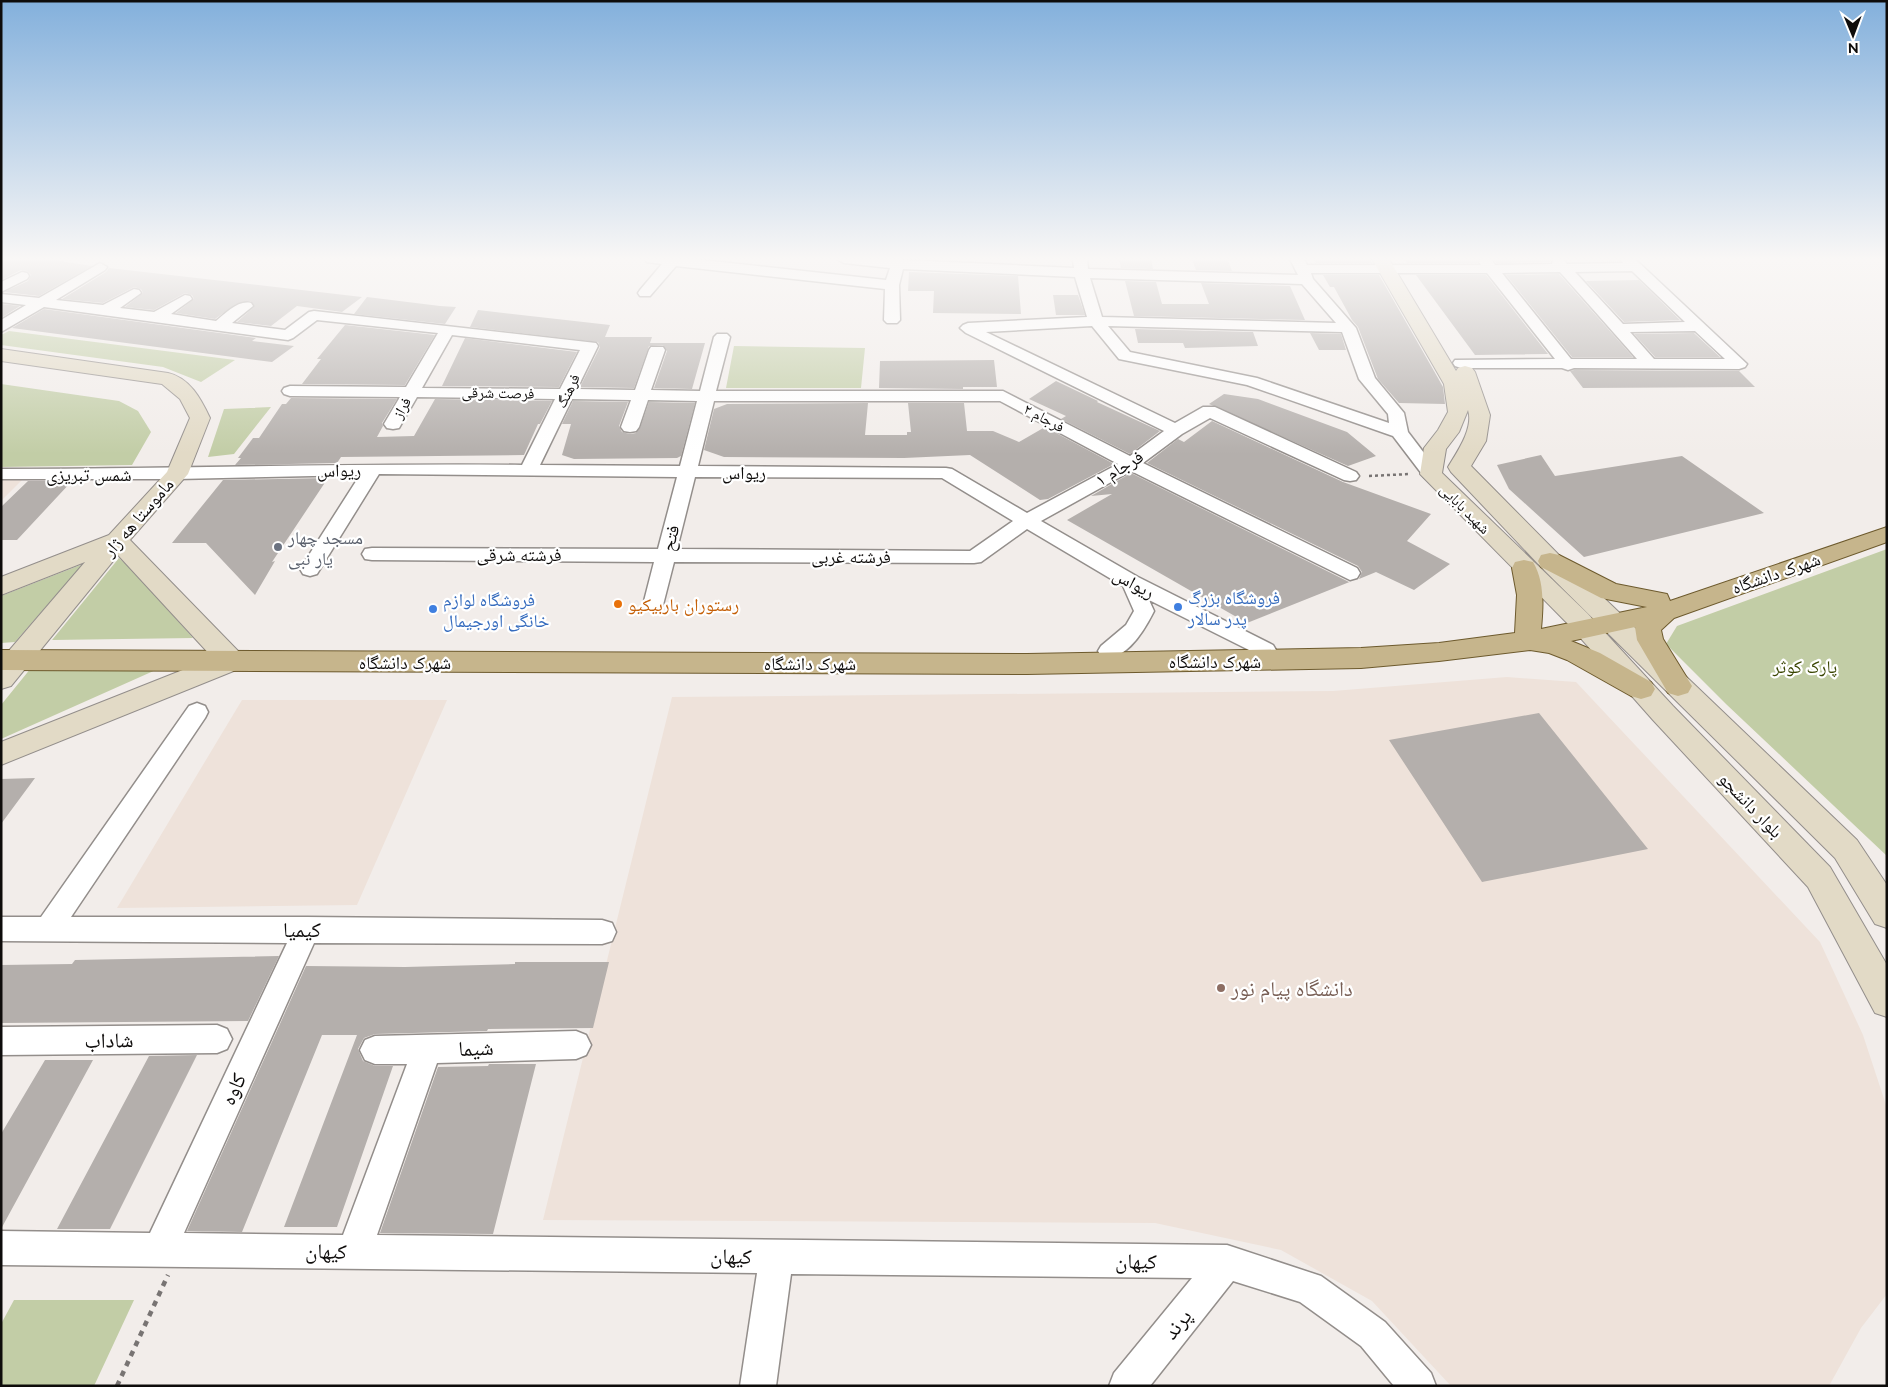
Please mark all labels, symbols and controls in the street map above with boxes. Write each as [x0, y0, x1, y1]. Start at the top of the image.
north arrow [1828, 10, 1878, 60]
text: N [1848, 40, 1859, 56]
street label: فرهنگ [552, 371, 584, 411]
street label: فرصت شرقی [461, 383, 535, 404]
street label: فراز [388, 394, 415, 423]
street label: فرجام ۲ [1020, 400, 1067, 437]
street label: فرجام ۱ [1091, 446, 1148, 492]
street label: ریواس [317, 459, 361, 482]
street label: ریواس [722, 462, 766, 484]
street label: شمس تبریزی [46, 464, 132, 486]
street label: ماموستا هه ژار [98, 474, 178, 561]
street label: شهید بابایی [1436, 480, 1494, 539]
street label: فتح [657, 523, 685, 554]
place label: مسجد چهار یار نبی [287, 527, 363, 570]
marker: مسجد چهار یار نبی [272, 541, 284, 553]
street label: فرشته شرقی [477, 544, 561, 566]
street label: فرشته غربی [811, 546, 891, 568]
street label: شهرک دانشگاه [1729, 548, 1823, 598]
street label: ریواس [1109, 563, 1158, 604]
place label: فروشگاه بزرگ پدر سالار [1187, 587, 1280, 630]
place label: فروشگاه لوازم خانگی اورجیمال [443, 589, 549, 632]
place label: رستوران باربیکیو [628, 594, 739, 616]
marker: رستوران باربیکیو [612, 598, 624, 610]
marker: فروشگاه بزرگ پدر سالار [1172, 601, 1184, 613]
marker: فروشگاه لوازم خانگی اورجیمال [427, 603, 439, 615]
street label: شهرک دانشگاه [1169, 651, 1261, 672]
street label: شهرک دانشگاه [359, 652, 451, 673]
street label: شهرک دانشگاه [764, 653, 856, 674]
park label: پارک کوثر [1772, 656, 1837, 678]
street label: بلوار دانشجو [1714, 768, 1787, 842]
street label: کیمیا [283, 917, 321, 942]
place label: دانشگاه پیام نور [1230, 976, 1353, 1003]
marker: دانشگاه پیام نور [1215, 982, 1227, 994]
street label: شاداب [84, 1027, 134, 1053]
street label: شیما [458, 1035, 494, 1061]
street label: کاوه [215, 1069, 251, 1109]
street label: کیهان [305, 1238, 347, 1264]
street label: کیهان [710, 1243, 752, 1269]
street label: کیهان [1115, 1248, 1157, 1274]
street label: پرند [1157, 1304, 1197, 1344]

